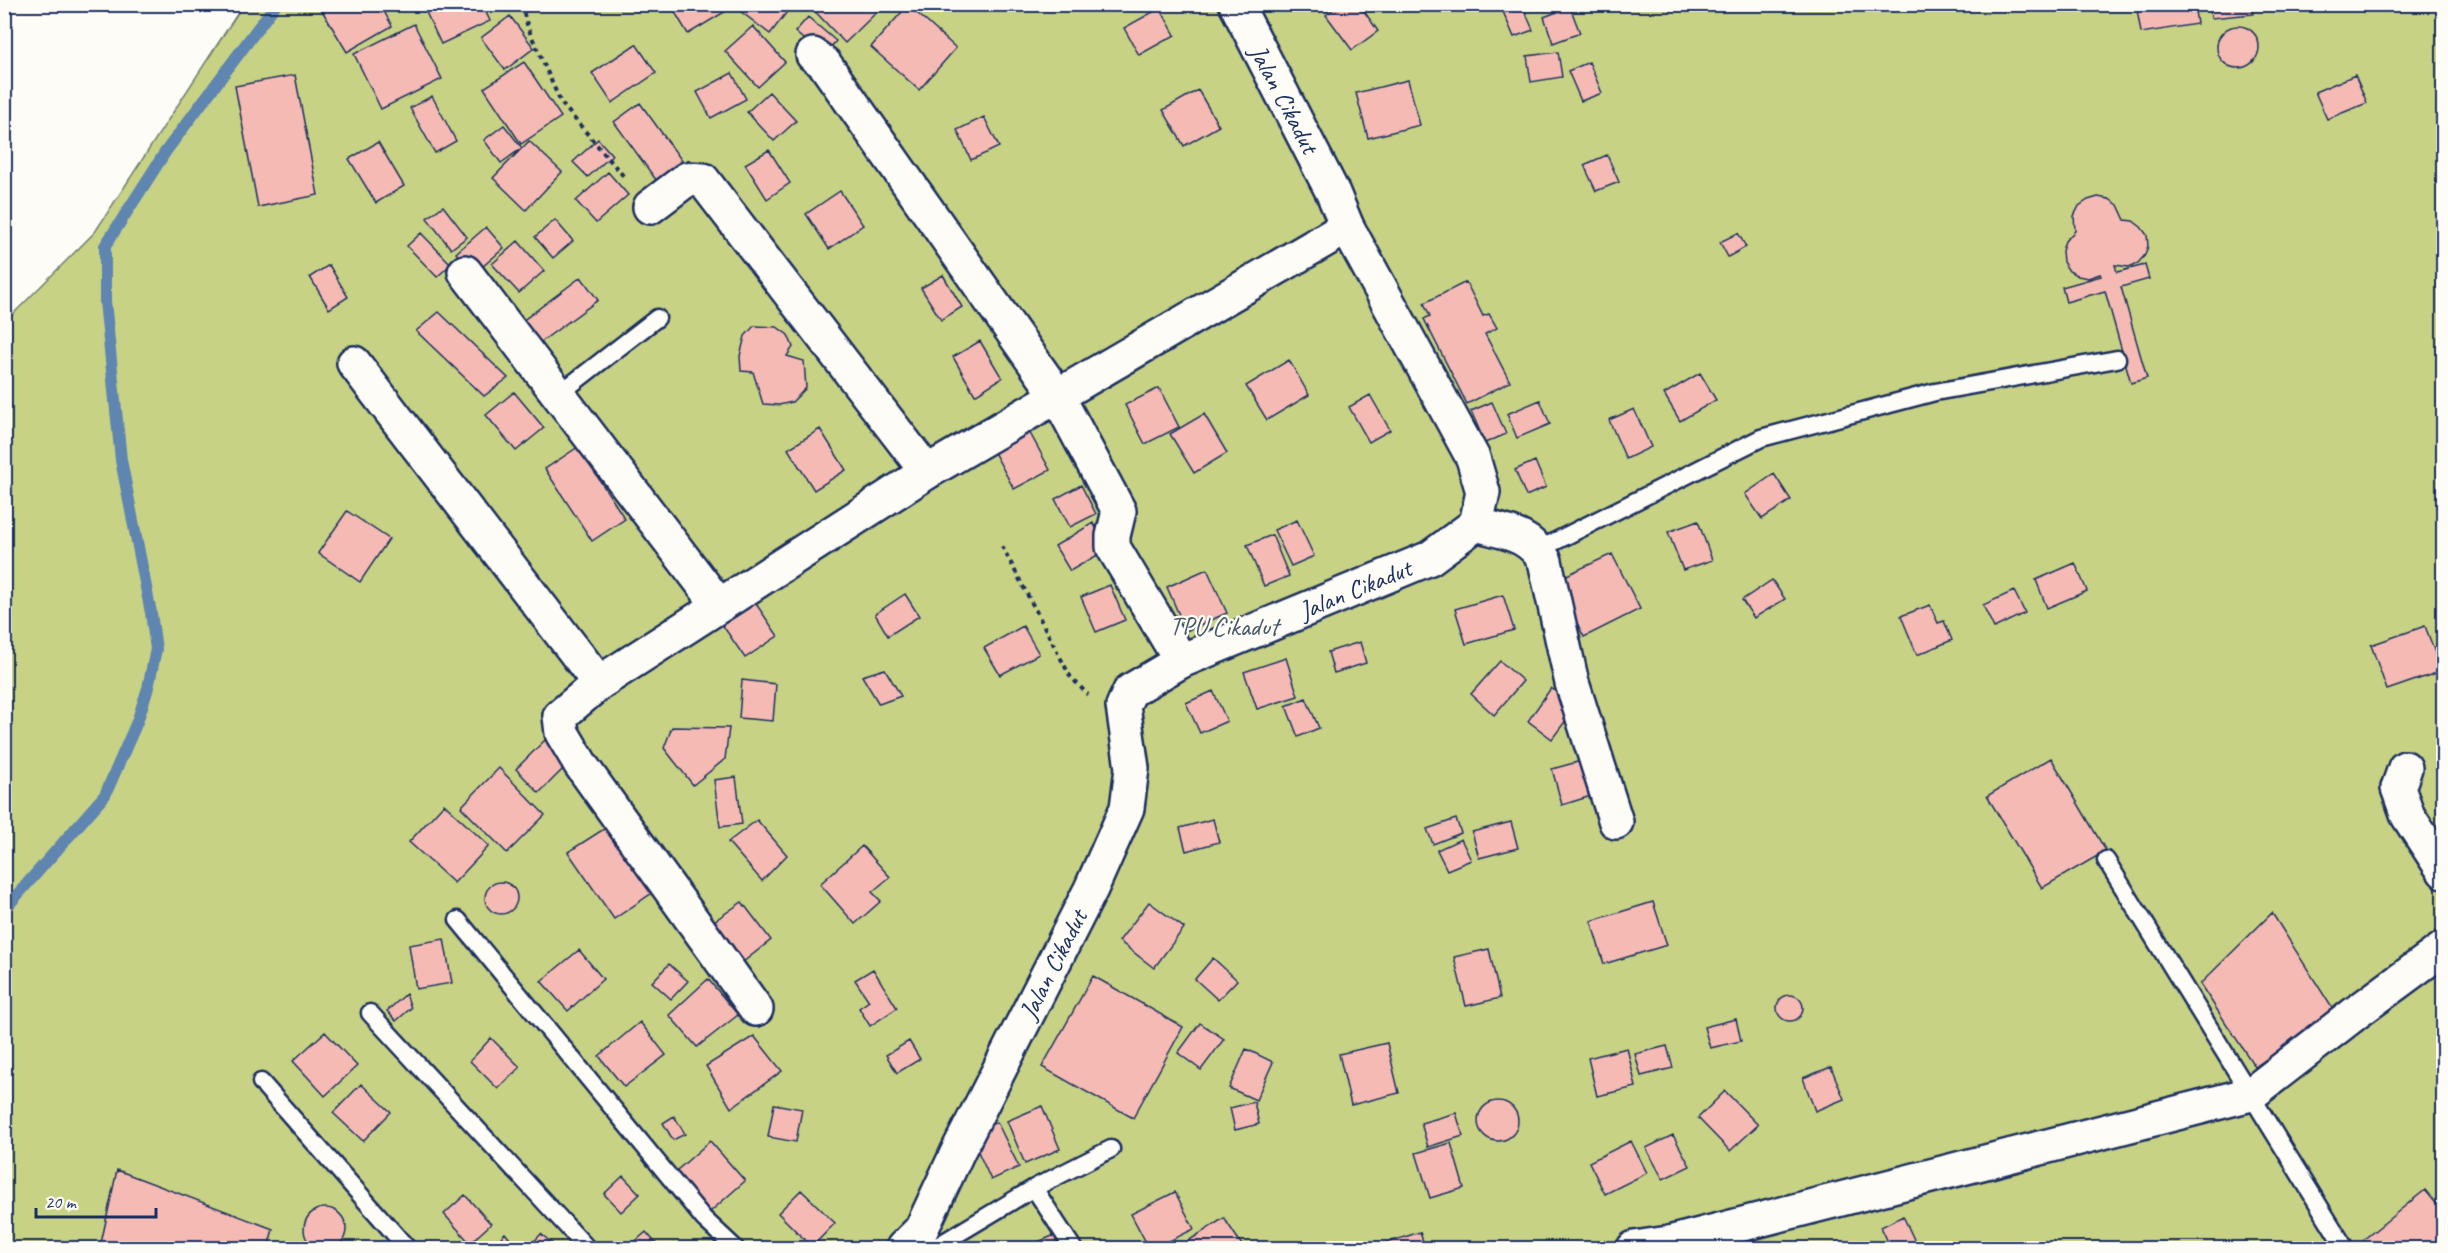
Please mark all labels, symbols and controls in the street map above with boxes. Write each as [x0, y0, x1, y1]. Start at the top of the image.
street label: Jalan Cikadut [1241, 37, 1328, 161]
street label: Jalan Cikadut [1292, 550, 1418, 628]
park label: TPU Cikadut [1170, 610, 1282, 643]
street label: Jalan Cikadut [1010, 902, 1095, 1027]
scale bar [36, 1181, 156, 1219]
text: 20 m [45, 1191, 78, 1213]

